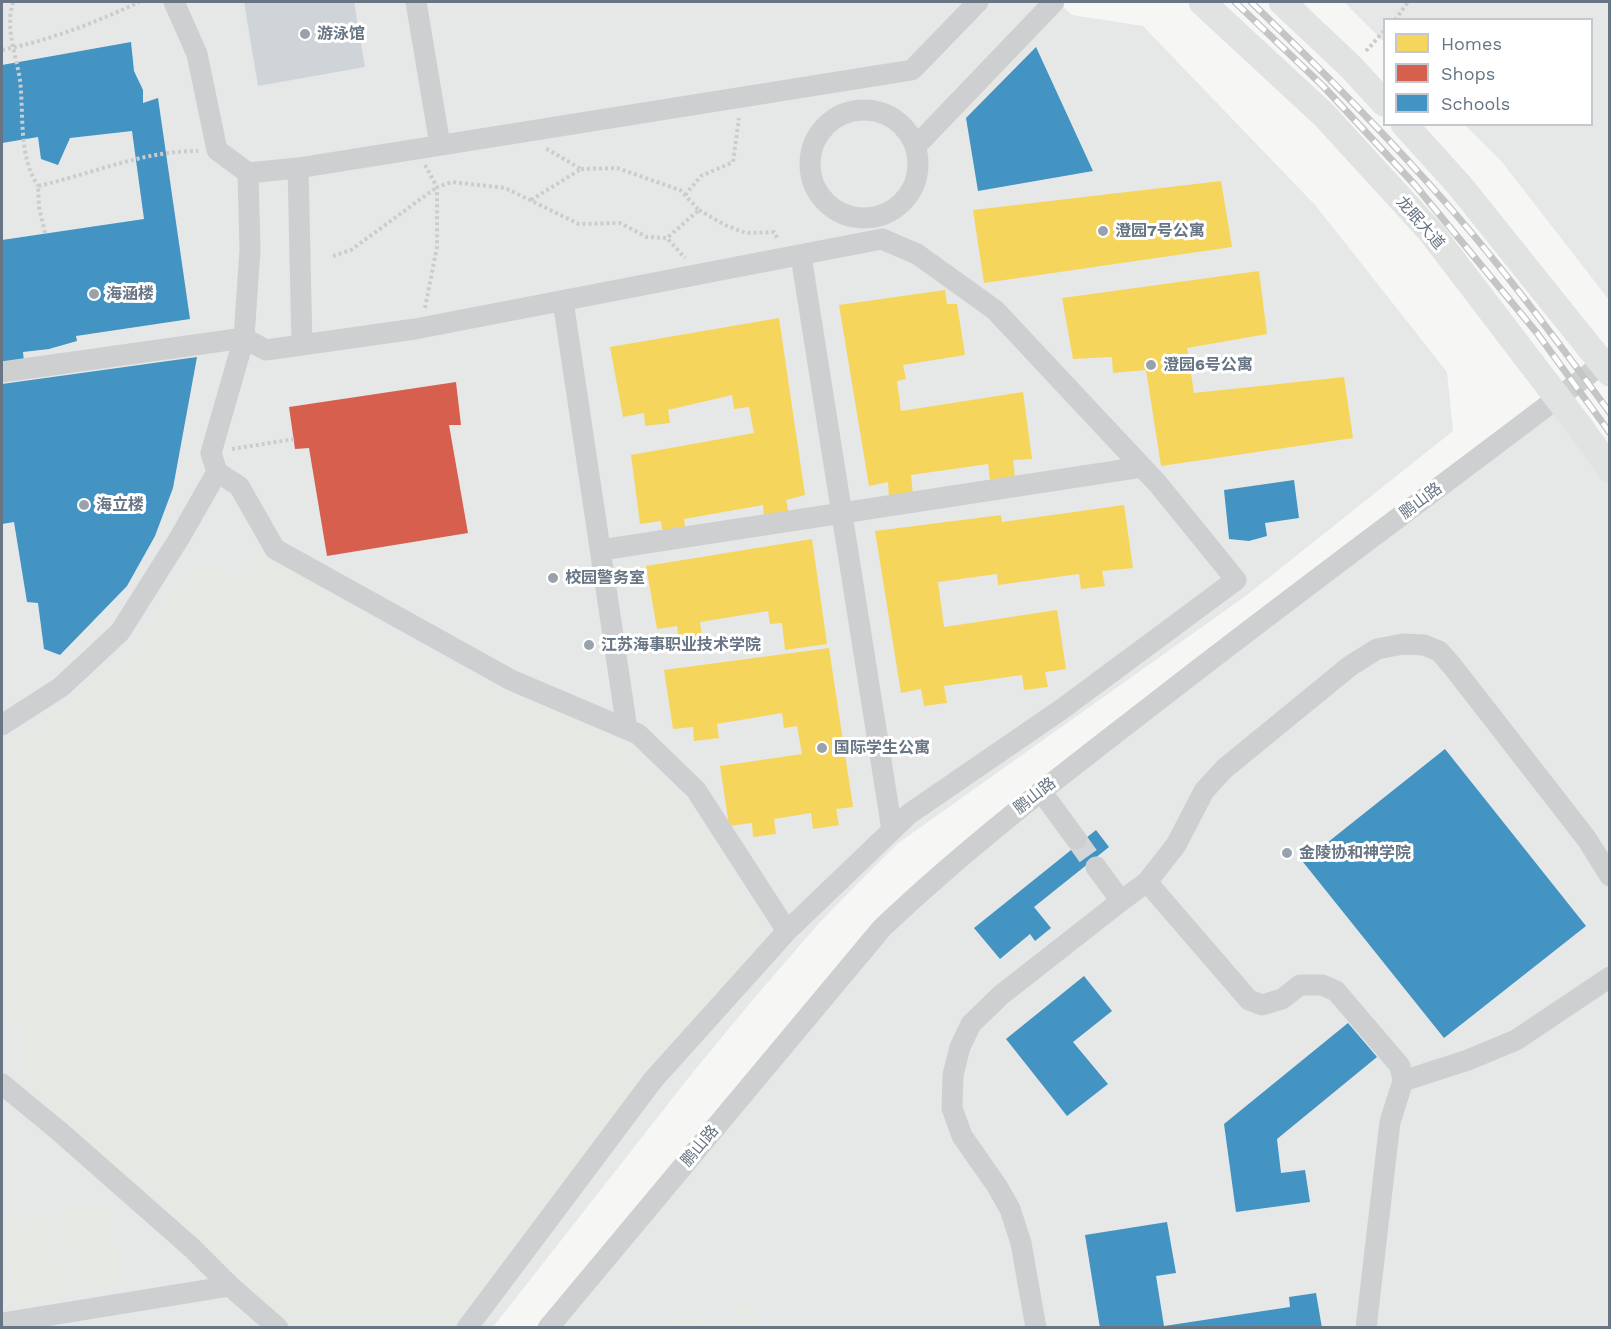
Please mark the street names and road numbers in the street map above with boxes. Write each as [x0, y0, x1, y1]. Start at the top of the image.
street label: 龙眠大道 [1392, 193, 1448, 253]
street label: 鹏山路 [1396, 479, 1446, 523]
street label: 鹏山路 [1010, 774, 1060, 818]
street label: 鹏山路 [677, 1121, 723, 1171]

